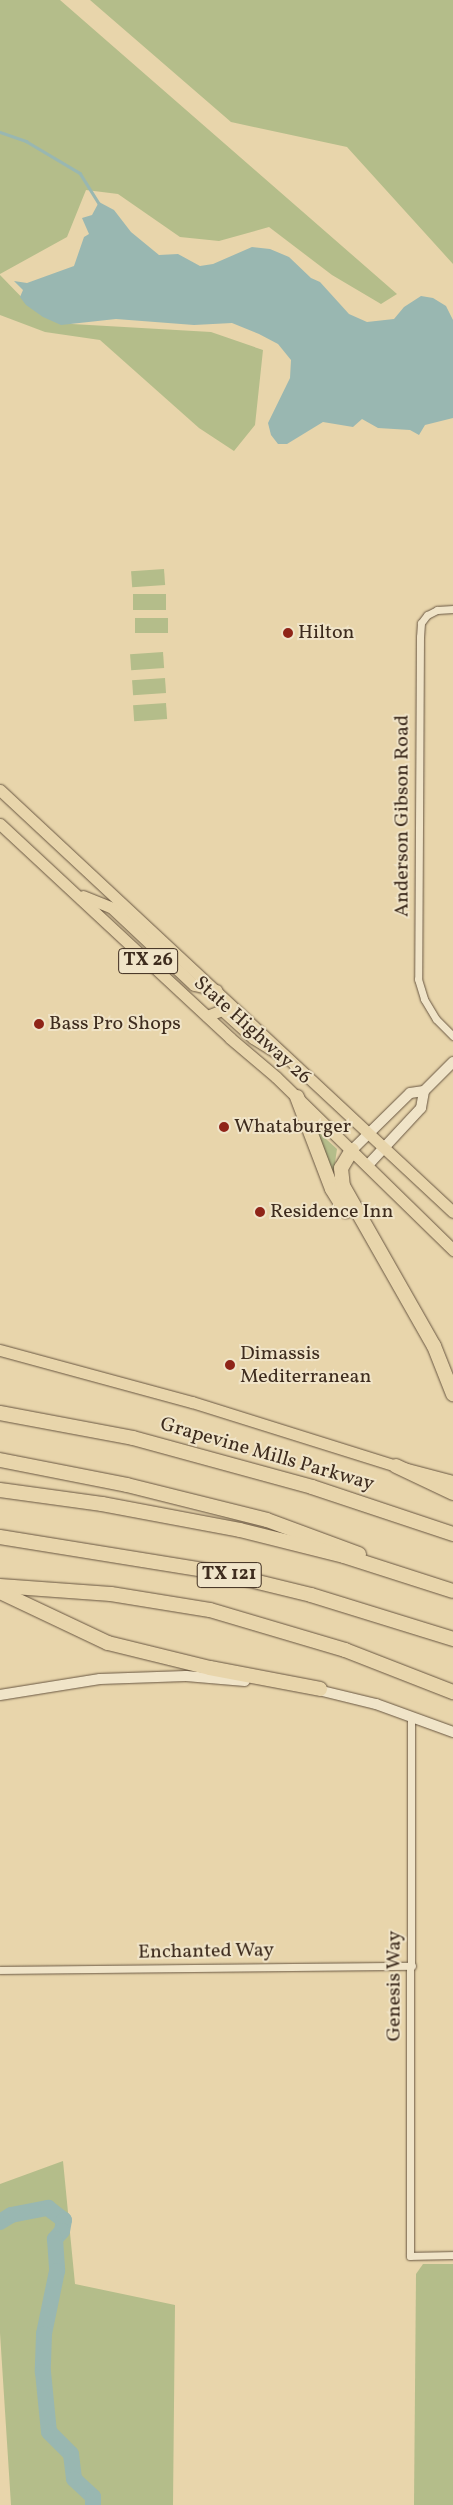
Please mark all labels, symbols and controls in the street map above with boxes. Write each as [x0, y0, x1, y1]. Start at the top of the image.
place label: Hilton [298, 621, 354, 645]
marker: Hilton [282, 627, 294, 639]
street label: Anderson Gibson Road [391, 715, 415, 917]
road number: TX 26 [118, 944, 178, 978]
street label: State Highway 26 [188, 972, 316, 1090]
place label: Bass Pro Shops [49, 1012, 181, 1036]
marker: Bass Pro Shops [33, 1018, 45, 1030]
place label: Whataburger [234, 1115, 351, 1139]
marker: Whataburger [218, 1121, 230, 1133]
place label: Residence Inn [270, 1200, 393, 1224]
marker: Residence Inn [254, 1206, 266, 1218]
place label: Dimassis Mediterranean [240, 1342, 371, 1389]
marker: Dimassis Mediterranean [224, 1359, 236, 1371]
street label: Grapevine Mills Parkway [157, 1413, 377, 1497]
road number: TX 121 [196, 1558, 262, 1592]
street label: Genesis Way [383, 1930, 407, 2042]
street label: Enchanted Way [137, 1939, 275, 1965]

